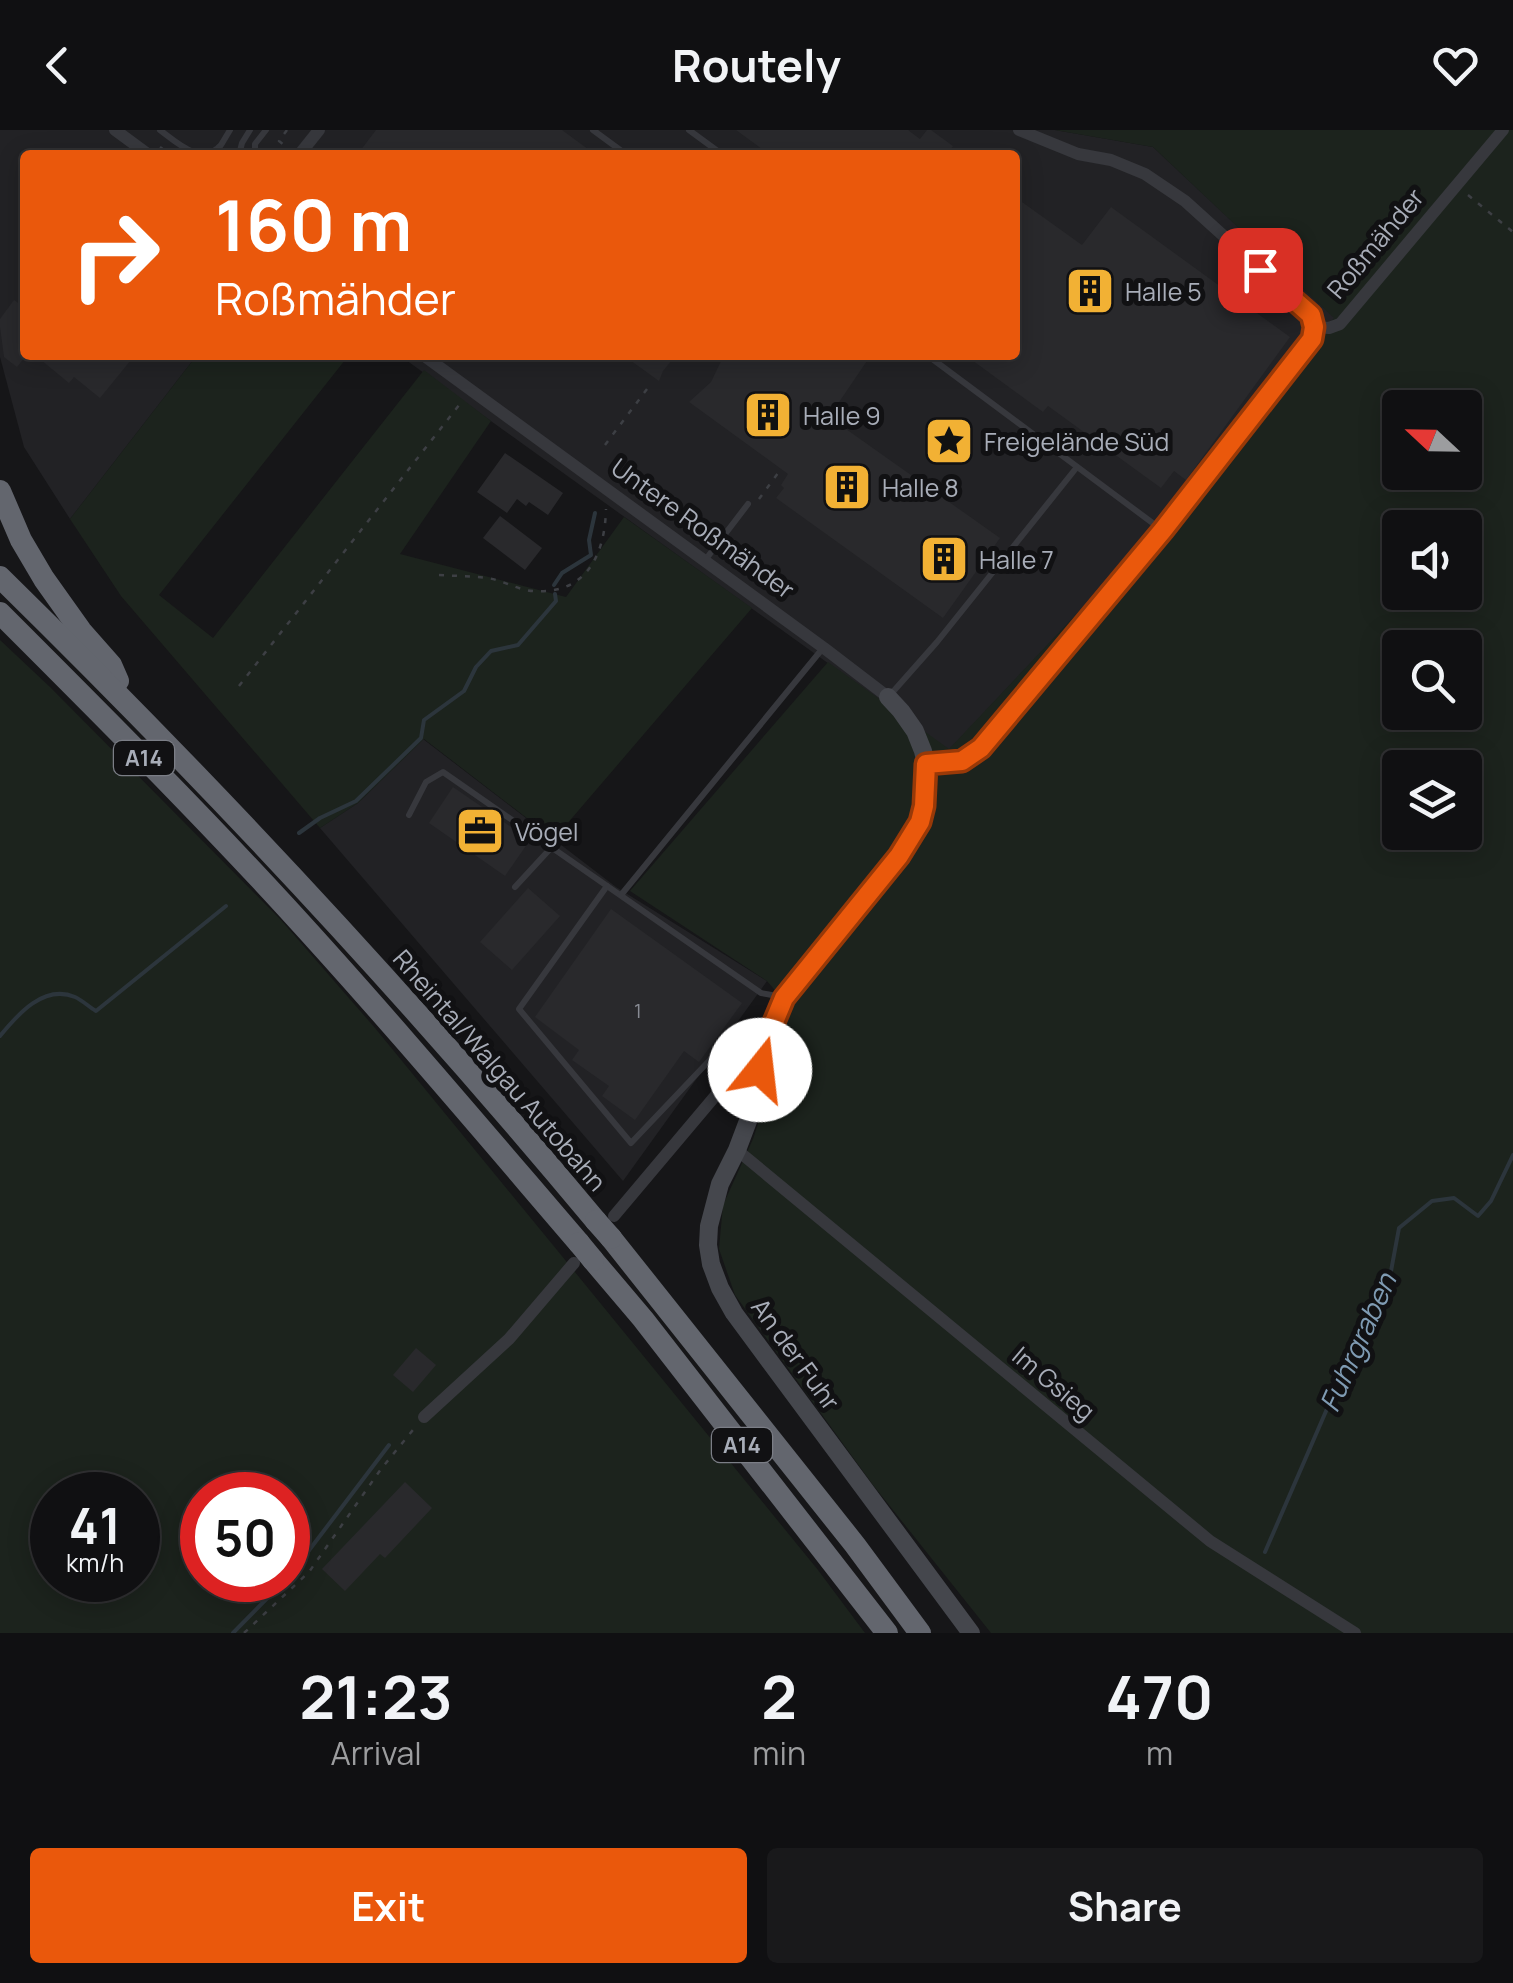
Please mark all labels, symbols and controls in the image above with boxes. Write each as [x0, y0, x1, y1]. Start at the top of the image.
text: Routely [672, 34, 841, 96]
icon: back [30, 38, 85, 93]
icon: heart [1428, 38, 1483, 93]
text: 160 m [215, 176, 412, 272]
street label: Roßmähder [1319, 180, 1431, 306]
icon: right [50, 190, 180, 320]
pin [1218, 228, 1303, 313]
icon: arrive [1233, 243, 1288, 298]
building icon: Halle 5 [1064, 265, 1116, 317]
text: Roßmähder [215, 267, 456, 329]
place label: Halle 5 [1125, 274, 1202, 309]
building icon: Halle 9 [742, 389, 794, 441]
north arrow [1382, 390, 1482, 490]
map controls [1382, 390, 1482, 850]
place label: Halle 9 [803, 398, 881, 433]
place icon: Freigelände Süd [923, 415, 975, 467]
place label: Freigelände Süd [984, 424, 1169, 459]
street label: Untere Roßmähder [604, 450, 802, 606]
building icon: Halle 8 [821, 461, 873, 513]
place label: Halle 8 [882, 470, 959, 505]
button: sound [1382, 510, 1482, 610]
building icon: Halle 7 [918, 533, 970, 585]
place label: Halle 7 [979, 542, 1054, 577]
button: search [1382, 630, 1482, 730]
road number: A14 [114, 741, 174, 775]
button: layers [1382, 750, 1482, 850]
office icon: Vögel [454, 805, 506, 857]
place label: Vögel [515, 814, 579, 849]
street label: Rheintal/Walgau Autobahn [385, 942, 615, 1198]
house number: 1 [634, 997, 642, 1024]
position arrow [708, 1018, 812, 1122]
water label: Fuhrgraben [1310, 1266, 1405, 1417]
street label: An der Fuhr [744, 1291, 848, 1417]
street label: Im Gsieg [1005, 1338, 1103, 1428]
road number: A14 [712, 1428, 772, 1462]
speed limit sign: 50 [180, 1472, 310, 1602]
text: 41 [69, 1491, 121, 1559]
text: km/h [66, 1545, 124, 1580]
text: 21:23 [300, 1655, 453, 1737]
text: 2 [761, 1655, 797, 1737]
text: 470 [1105, 1655, 1213, 1737]
text: Arrival [330, 1731, 422, 1775]
text: min [752, 1731, 806, 1775]
text: m [1146, 1731, 1173, 1775]
button: Exit [30, 1848, 747, 1963]
button: Share [767, 1848, 1483, 1963]

